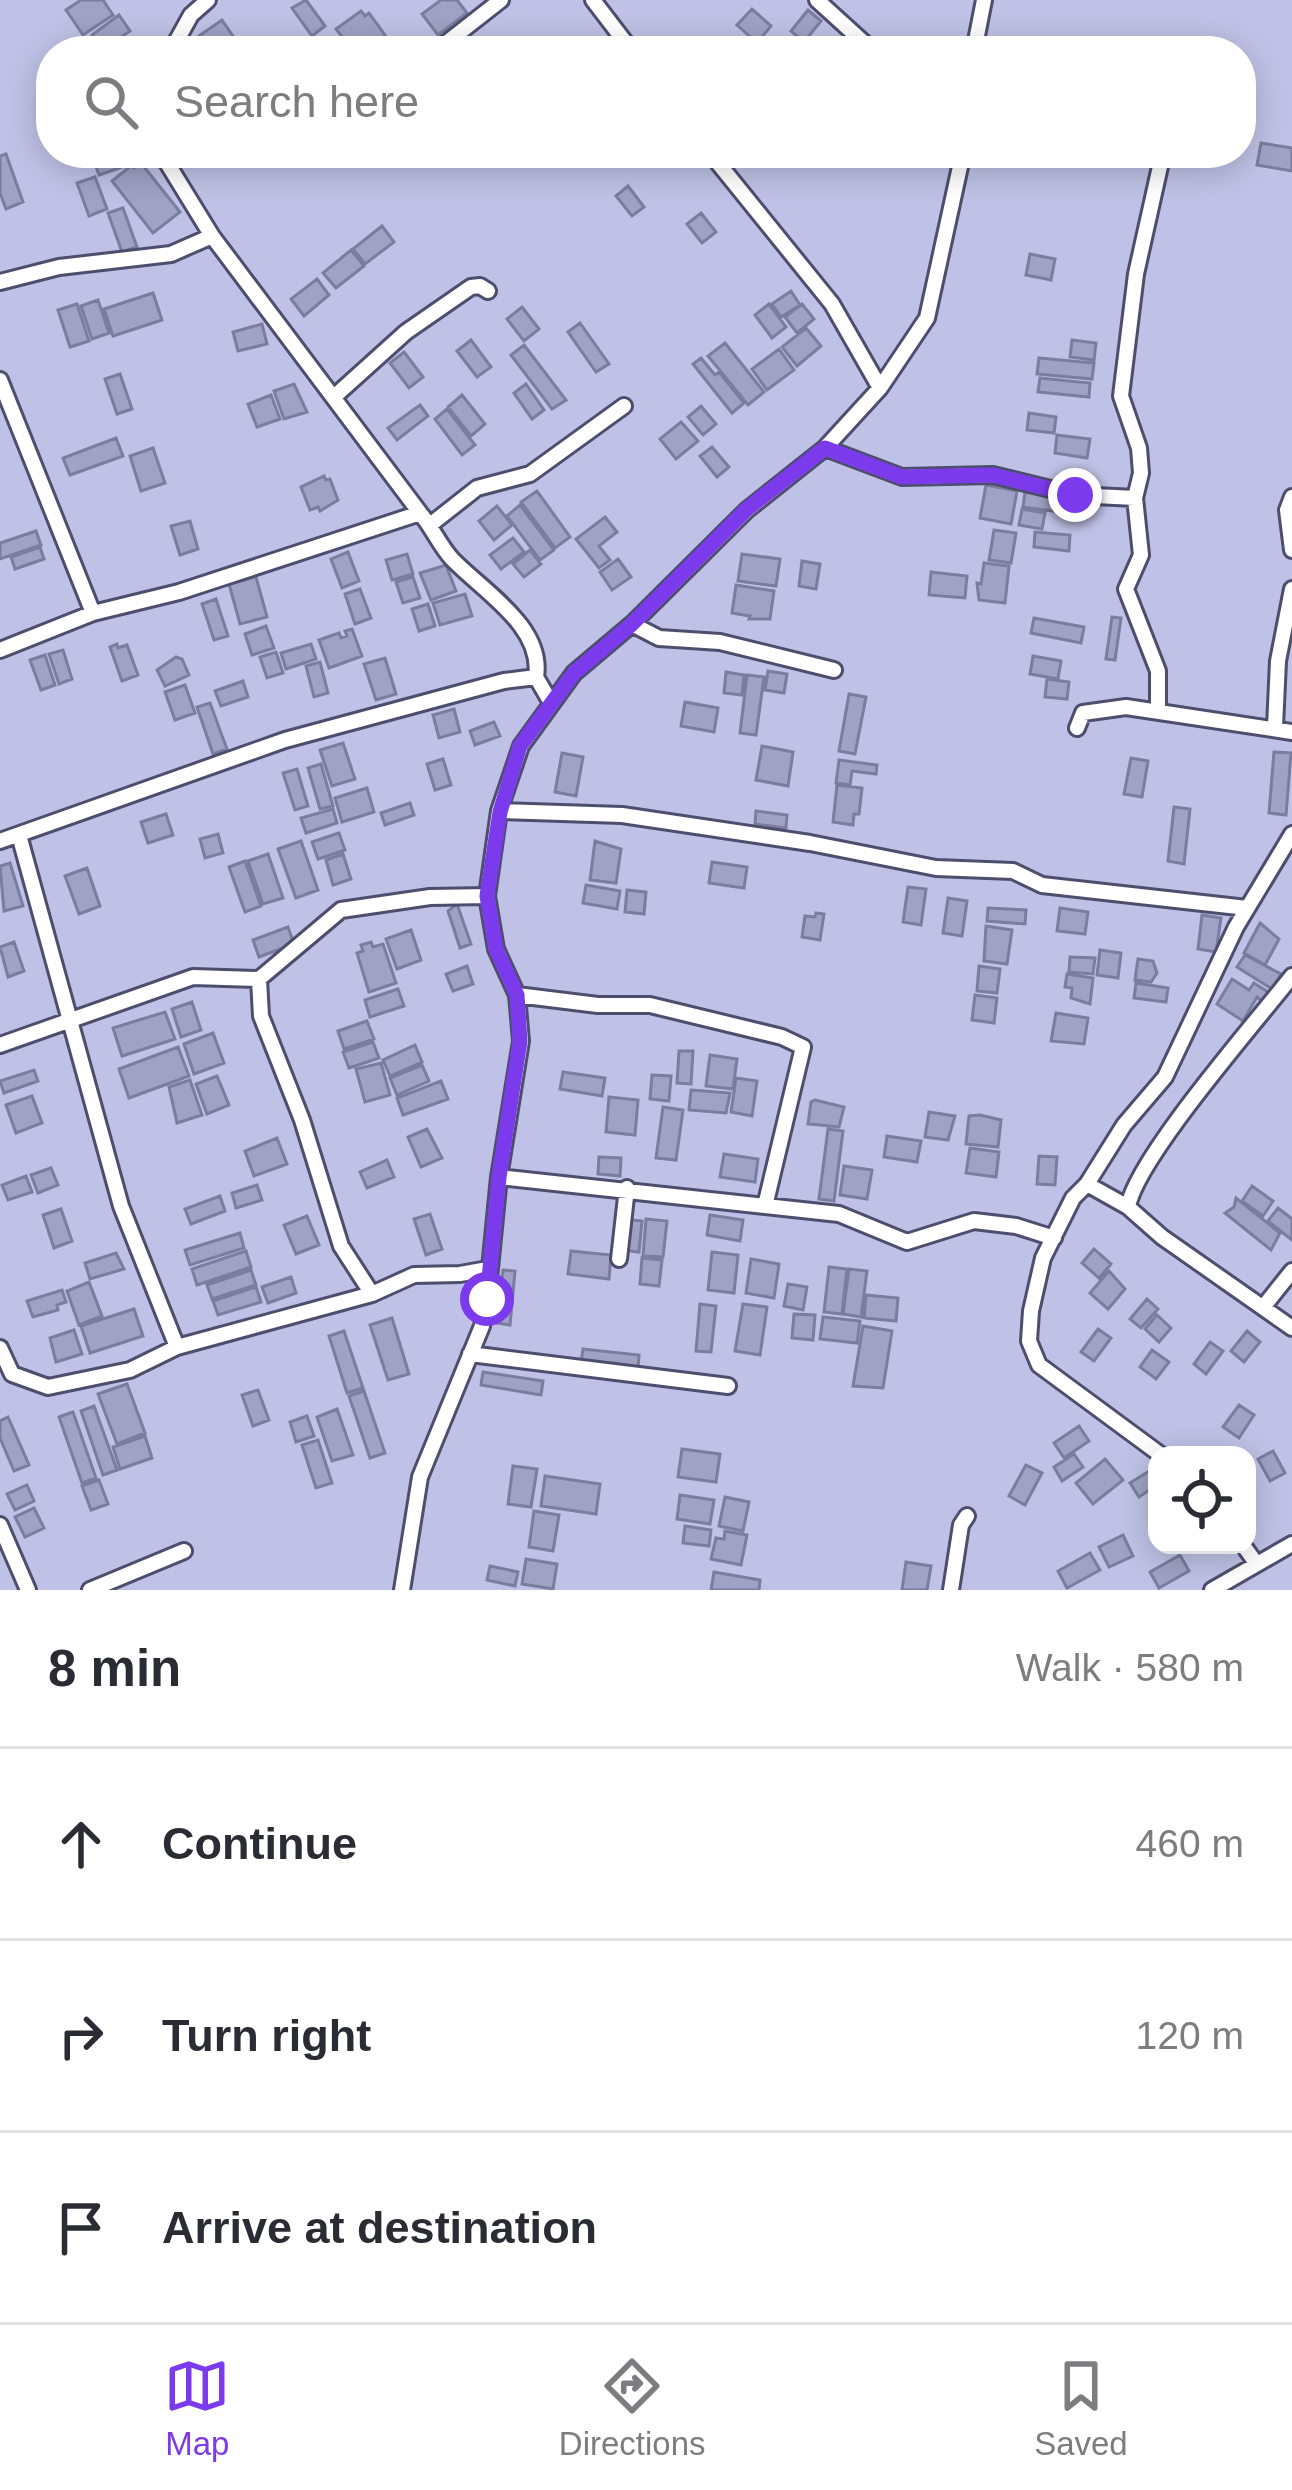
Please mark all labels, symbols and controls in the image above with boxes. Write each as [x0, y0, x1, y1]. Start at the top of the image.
search box [36, 36, 1256, 168]
icon: search [78, 69, 144, 135]
text: Search here [174, 76, 419, 127]
route end [1048, 468, 1102, 522]
route start [460, 1272, 514, 1326]
map controls [1148, 1446, 1256, 1554]
button: locate [1148, 1446, 1256, 1554]
text: 8 min [48, 1640, 181, 1697]
text: Walk · 580 m [1016, 1646, 1244, 1689]
icon: ahead [48, 1811, 114, 1877]
text: Continue [162, 1818, 357, 1869]
text: 460 m [1136, 1822, 1244, 1865]
icon: right [48, 2003, 114, 2069]
text: Turn right [162, 2010, 371, 2061]
text: 120 m [1136, 2014, 1244, 2057]
icon: arrive [48, 2195, 114, 2261]
text: Arrive at destination [162, 2202, 597, 2253]
tab: Map [164, 2353, 230, 2463]
tab: Directions [559, 2353, 706, 2463]
tab: Saved [1034, 2353, 1128, 2463]

